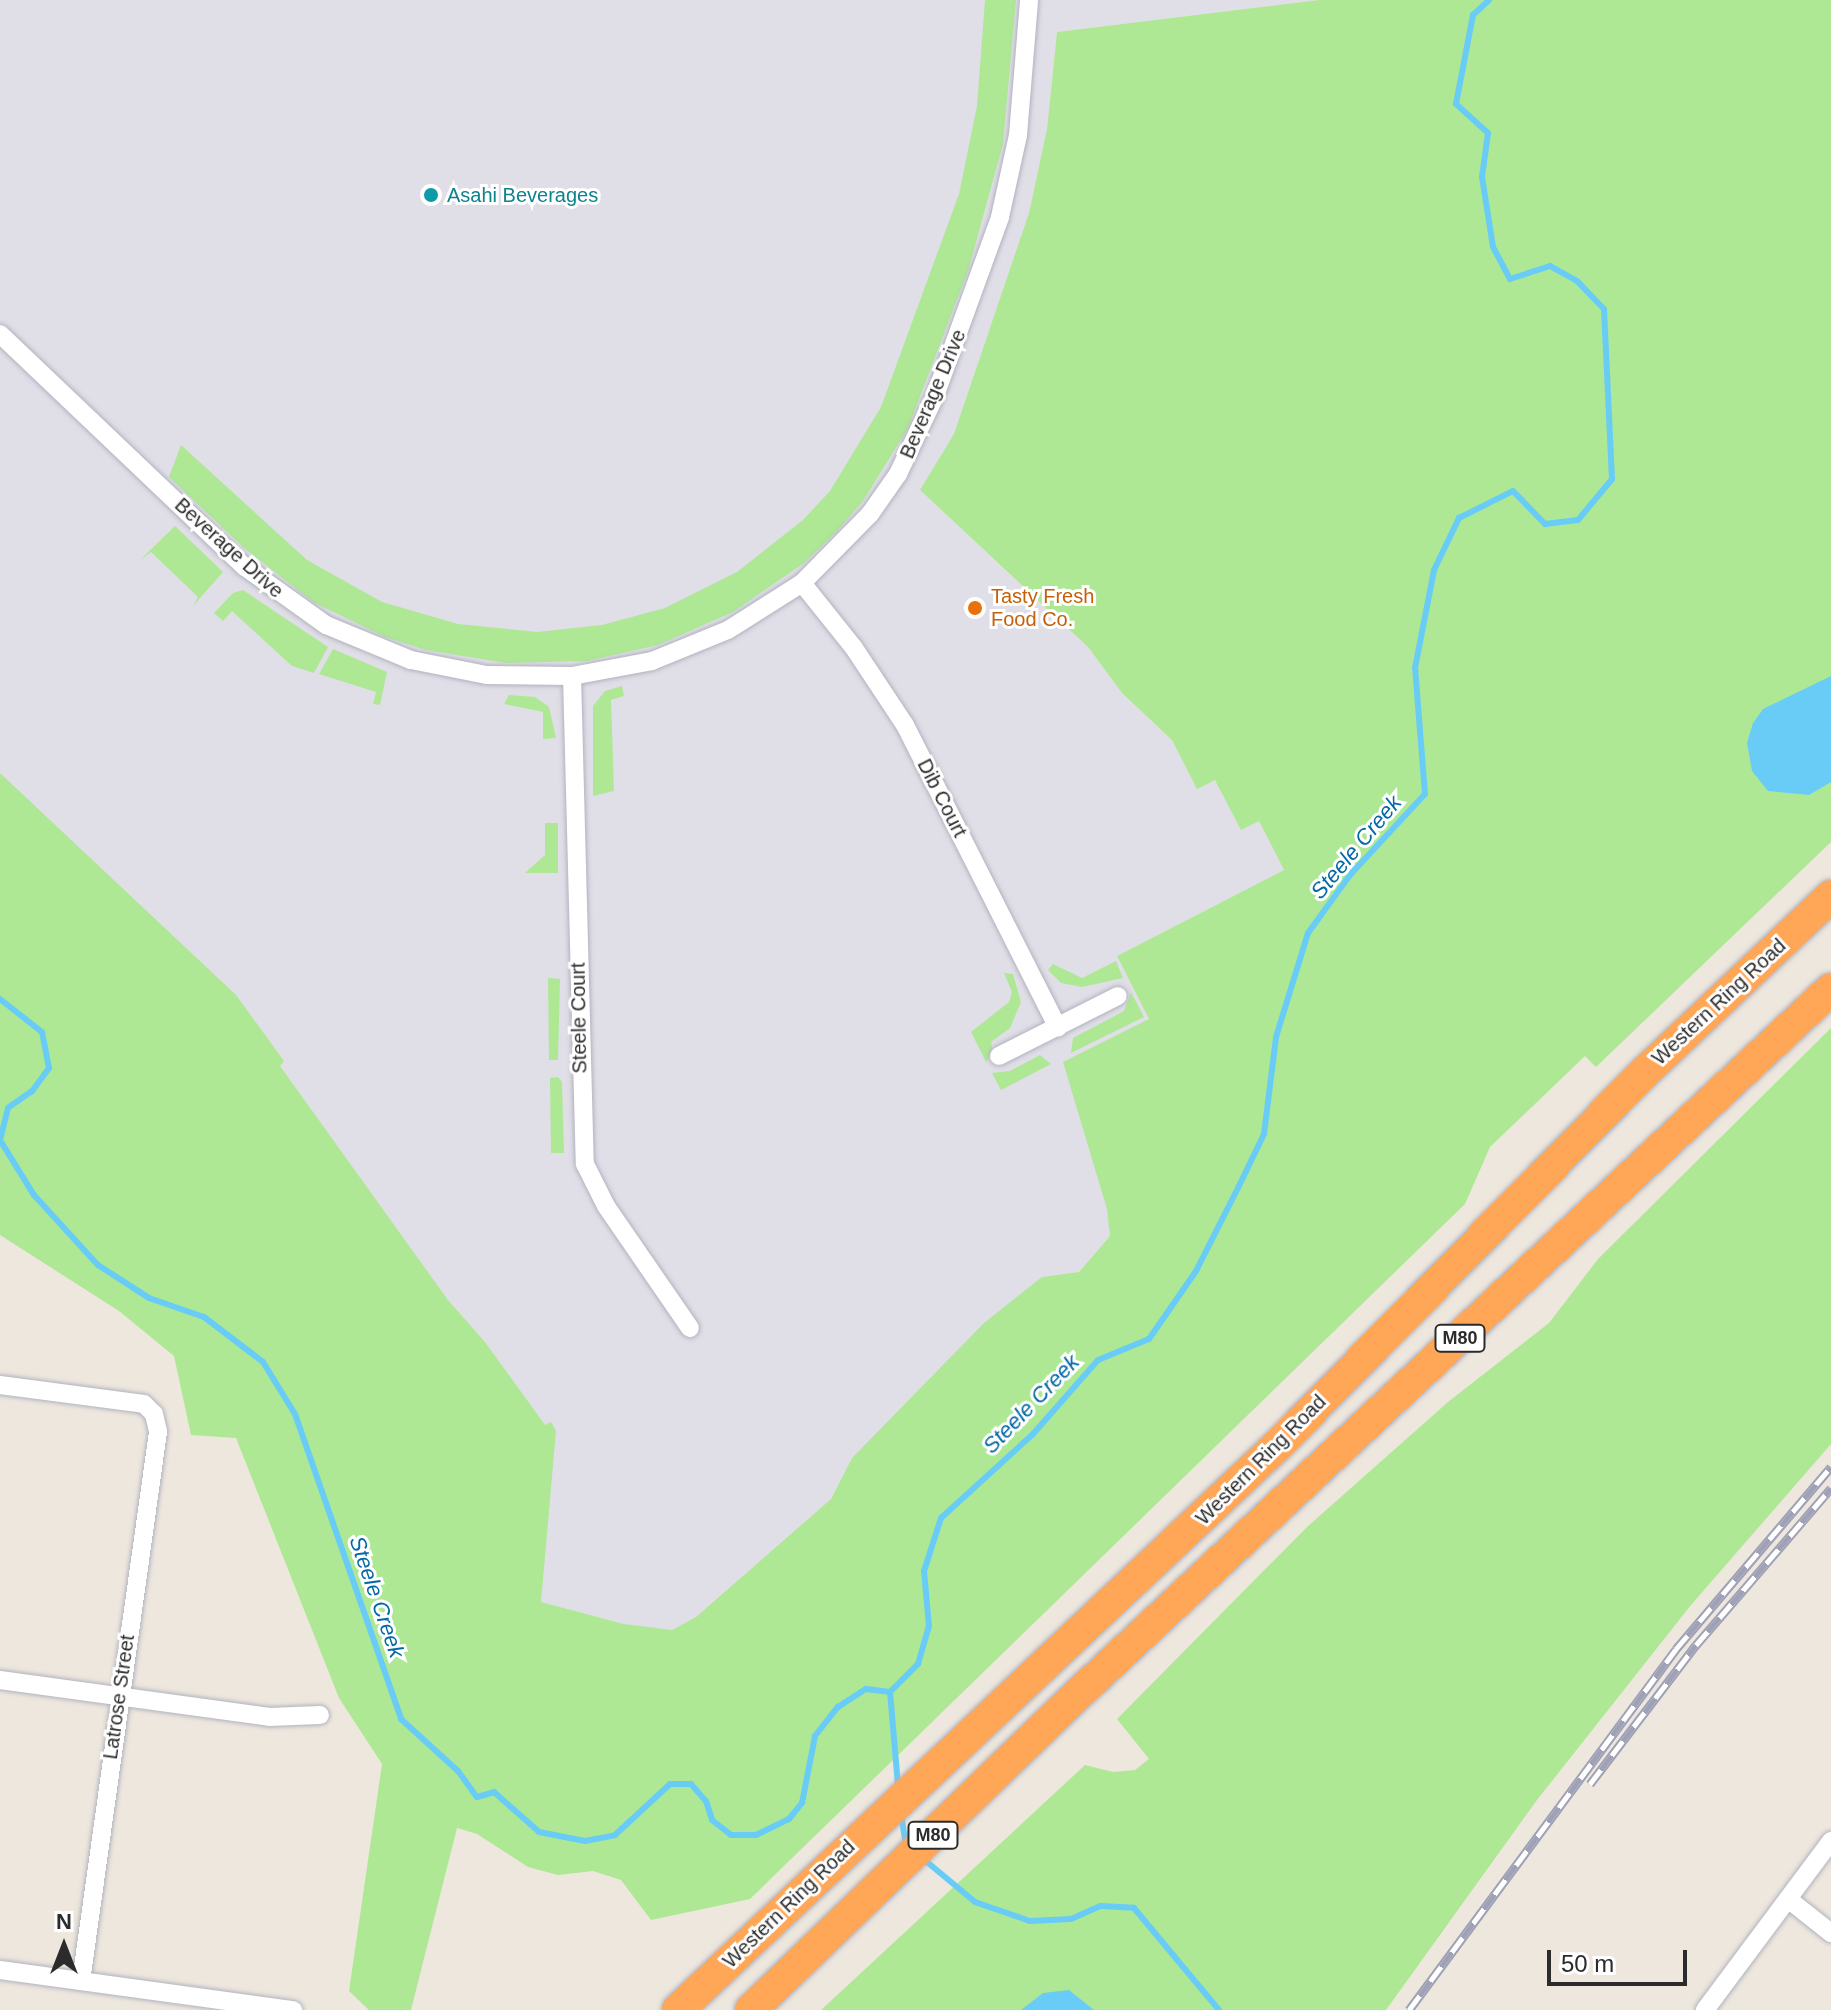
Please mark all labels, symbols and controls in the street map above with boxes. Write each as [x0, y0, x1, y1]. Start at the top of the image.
place label: Asahi Beverages [447, 183, 598, 207]
marker: Asahi Beverages [422, 186, 440, 204]
street label: Beverage Drive [895, 326, 971, 462]
street label: Beverage Drive [170, 493, 288, 603]
place label: Tasty Fresh Food Co. [991, 584, 1094, 631]
marker: Tasty Fresh Food Co. [966, 599, 984, 617]
street label: Dib Court [912, 755, 972, 841]
water label: Steele Creek [1305, 790, 1407, 904]
street label: Western Ring Road [1647, 934, 1791, 1070]
street label: Steele Court [566, 962, 592, 1074]
road number: M80 [1434, 1324, 1486, 1352]
water label: Steele Creek [977, 1349, 1085, 1459]
street label: Western Ring Road [1191, 1390, 1331, 1530]
water label: Steele Creek [344, 1533, 410, 1661]
street label: Latrose Street [98, 1633, 140, 1761]
road number: M80 [907, 1821, 959, 1849]
street label: Western Ring Road [718, 1835, 860, 1973]
north arrow [24, 1906, 104, 1986]
text: N [56, 1909, 72, 1934]
scale bar [1551, 1934, 1691, 1984]
text: 50 m [1561, 1950, 1614, 1977]

